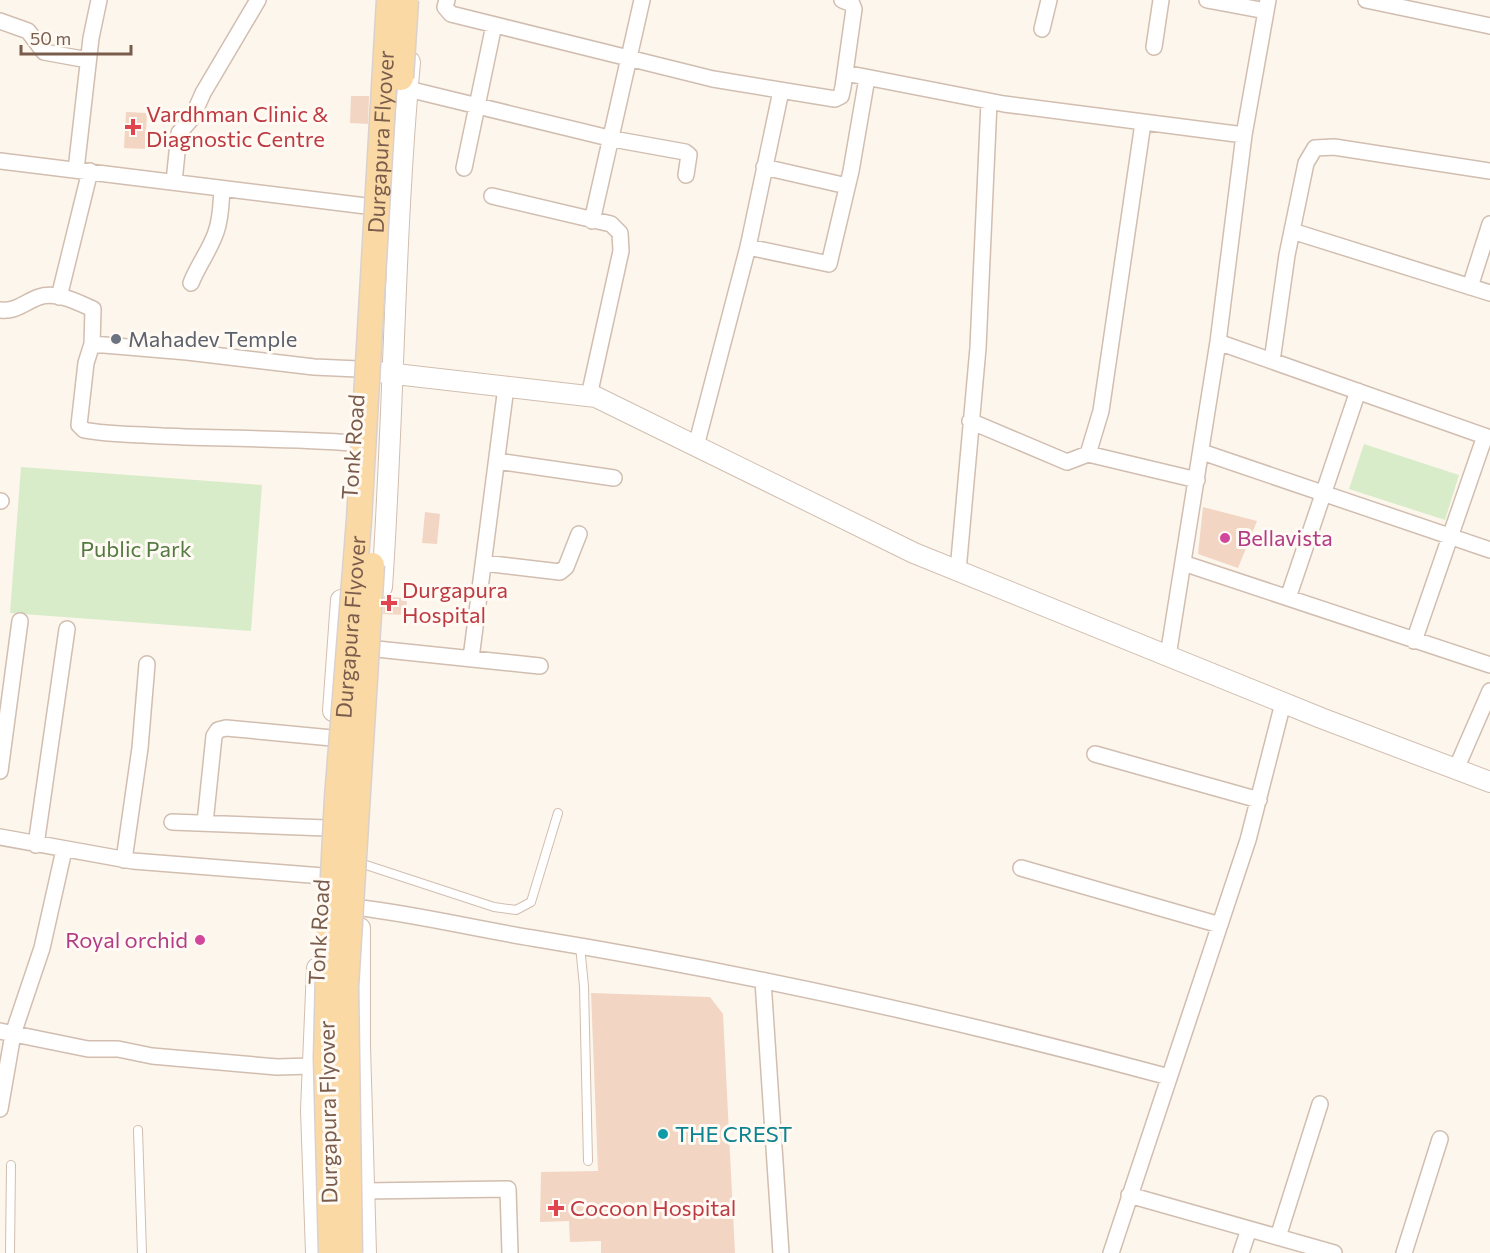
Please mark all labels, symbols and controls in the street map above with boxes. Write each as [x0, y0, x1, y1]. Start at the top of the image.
scale bar [21, 18, 130, 56]
text: 50 m [30, 27, 71, 49]
street label: Durgapura Flyover [362, 49, 399, 234]
place label: Vardhman Clinic & Diagnostic Centre [146, 100, 329, 152]
marker: Vardhman Clinic & Diagnostic Centre [124, 118, 142, 136]
place label: Mahadev Temple [128, 325, 297, 352]
marker: Mahadev Temple [109, 332, 123, 346]
street label: Tonk Road [335, 393, 370, 501]
place label: Bellavista [1237, 524, 1333, 551]
marker: Bellavista [1218, 531, 1232, 545]
street label: Durgapura Flyover [329, 534, 371, 719]
park label: Public Park [80, 535, 192, 562]
place label: Durgapura Hospital [402, 576, 508, 628]
marker: Durgapura Hospital [380, 594, 398, 612]
street label: Tonk Road [302, 879, 335, 985]
place label: Royal orchid [65, 926, 188, 953]
marker: Royal orchid [193, 933, 207, 947]
street label: Durgapura Flyover [312, 1020, 343, 1204]
place label: THE CREST [675, 1120, 792, 1147]
marker: THE CREST [656, 1127, 670, 1141]
place label: Cocoon Hospital [570, 1194, 736, 1221]
marker: Cocoon Hospital [547, 1199, 565, 1217]

